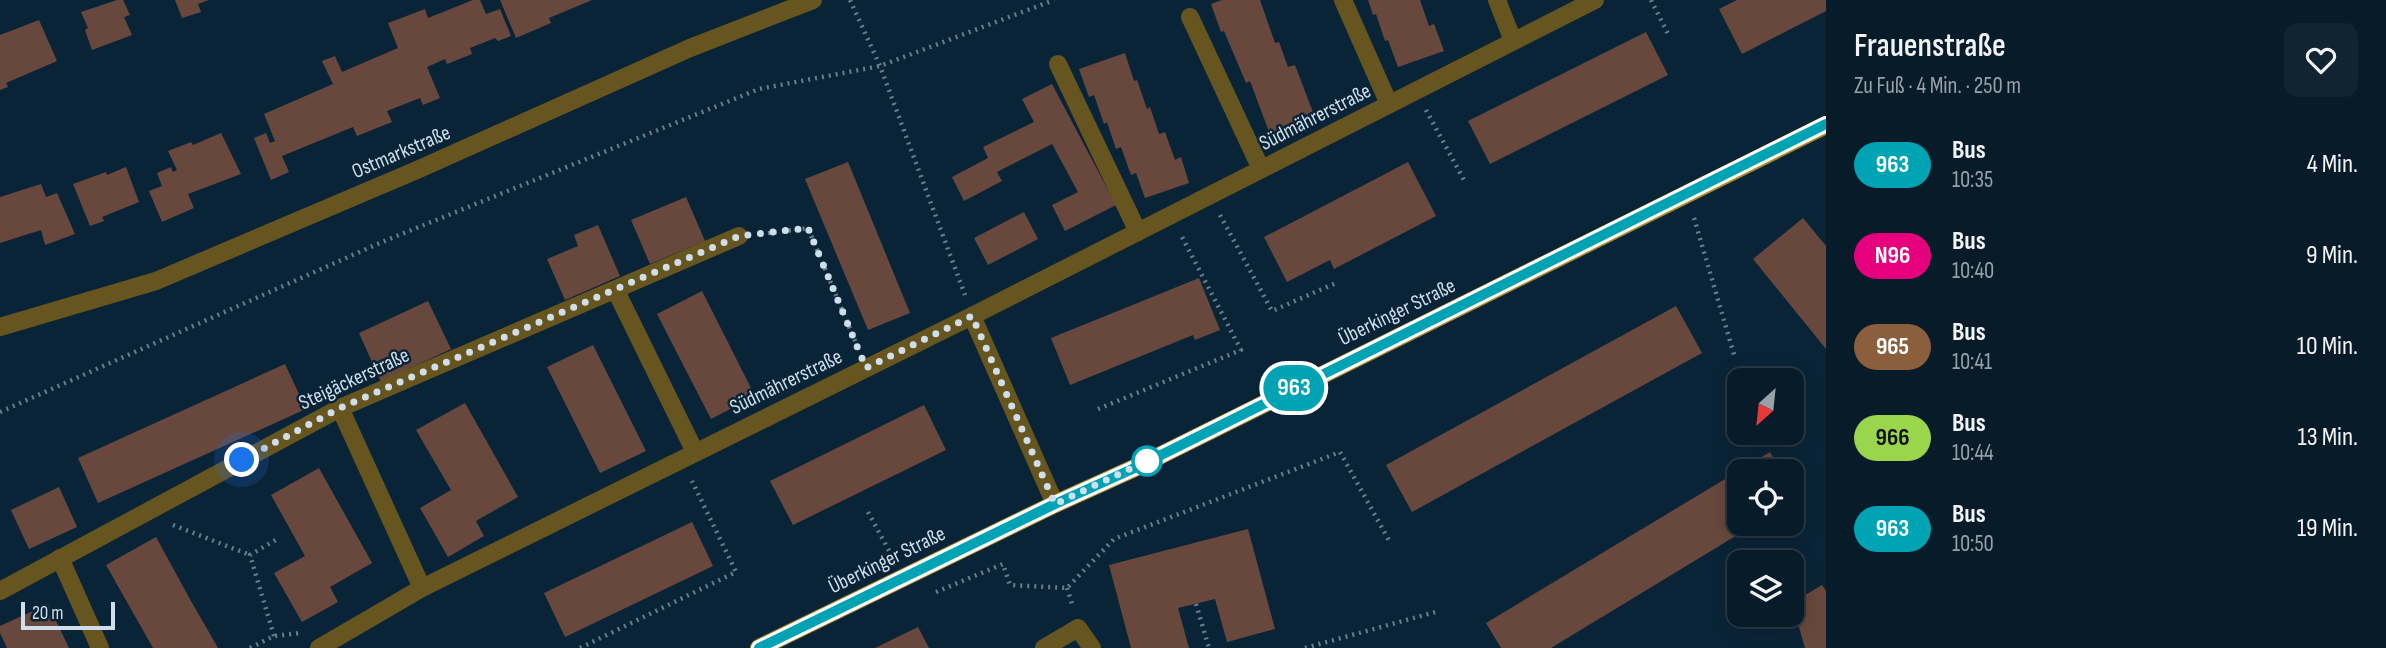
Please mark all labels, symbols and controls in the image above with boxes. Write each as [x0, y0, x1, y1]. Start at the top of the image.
button: heart [2284, 23, 2358, 97]
text: Frauenstraße [1854, 26, 2006, 66]
text: Zu Fuß · 4 Min. · 250 m [1854, 72, 2021, 100]
street label: Südmährerstraße [1255, 78, 1375, 156]
street label: Ostmarkstraße [348, 120, 454, 184]
text: Bus [1952, 135, 1986, 166]
text: 4 Min. [2307, 149, 2358, 180]
text: 963 [1876, 150, 1909, 179]
text: 10:35 [1952, 166, 1993, 194]
text: Bus [1952, 226, 1986, 257]
text: 9 Min. [2306, 240, 2358, 271]
text: N96 [1875, 241, 1910, 270]
text: 10:40 [1952, 257, 1994, 285]
street label: Überkinger Straße [1334, 273, 1460, 351]
text: Bus [1952, 317, 1986, 348]
text: 10 Min. [2297, 331, 2358, 362]
text: 965 [1876, 332, 1909, 361]
street label: Steigäckerstraße [295, 343, 413, 415]
street label: Südmährerstraße [726, 344, 846, 420]
text: 10:41 [1952, 348, 1992, 376]
line badge: 963 [1254, 365, 1334, 411]
north arrow [1727, 368, 1804, 444]
map controls [1727, 368, 1804, 627]
text: 963 [1277, 373, 1311, 402]
text: Bus [1952, 408, 1986, 439]
text: 13 Min. [2298, 422, 2358, 453]
text: 966 [1876, 423, 1909, 452]
text: 10:44 [1952, 439, 1994, 467]
your location [224, 442, 259, 477]
unlabelled marker [1132, 446, 1162, 476]
button: locate [1727, 459, 1804, 536]
text: Bus [1952, 499, 1986, 530]
text: 19 Min. [2297, 513, 2358, 544]
text: 963 [1876, 514, 1909, 543]
street label: Überkinger Straße [824, 521, 950, 599]
text: 10:50 [1952, 530, 1994, 558]
button: layers [1727, 550, 1804, 627]
scale bar [21, 599, 116, 631]
text: 20 m [32, 602, 64, 625]

